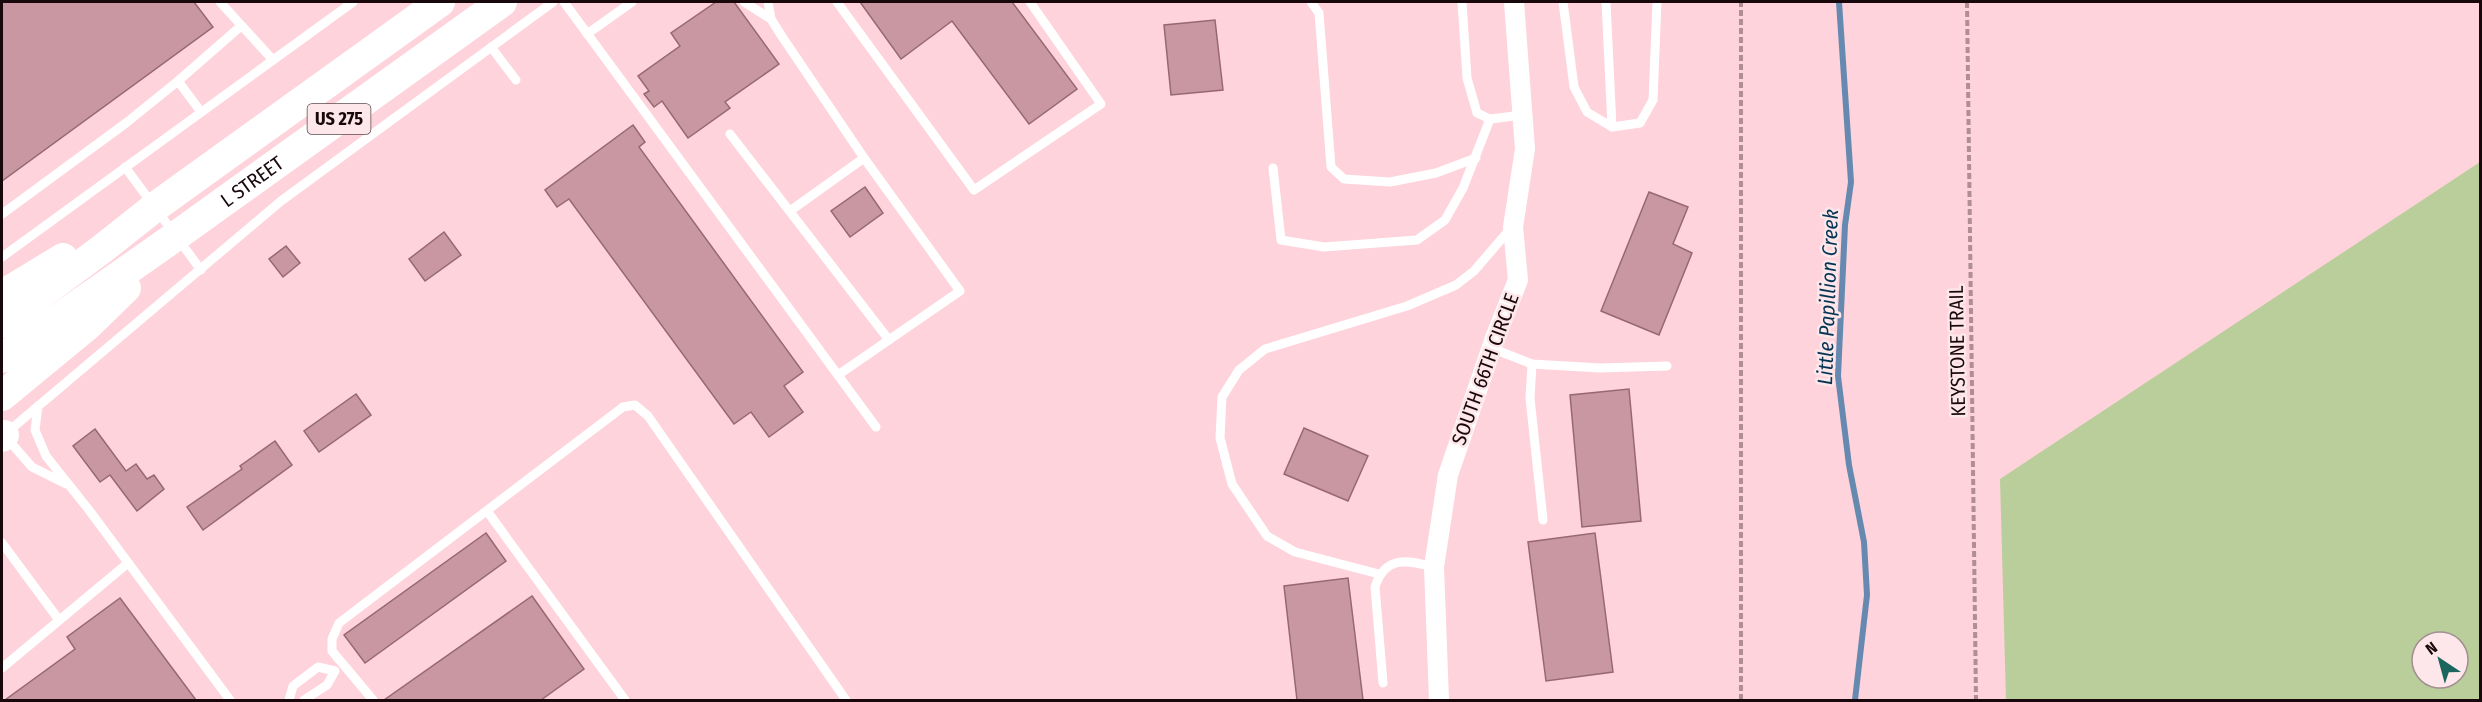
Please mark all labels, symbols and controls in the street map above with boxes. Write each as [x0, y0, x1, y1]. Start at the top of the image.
road number: US 275 [308, 104, 370, 134]
street label: L STREET [216, 151, 288, 212]
water label: Little Papillion Creek [1812, 209, 1844, 385]
street label: KEYSTONE TRAIL [1944, 285, 1970, 417]
street label: SOUTH 66TH CIRCLE [1446, 290, 1524, 448]
north arrow [2410, 630, 2470, 690]
text: N [2422, 638, 2441, 659]

